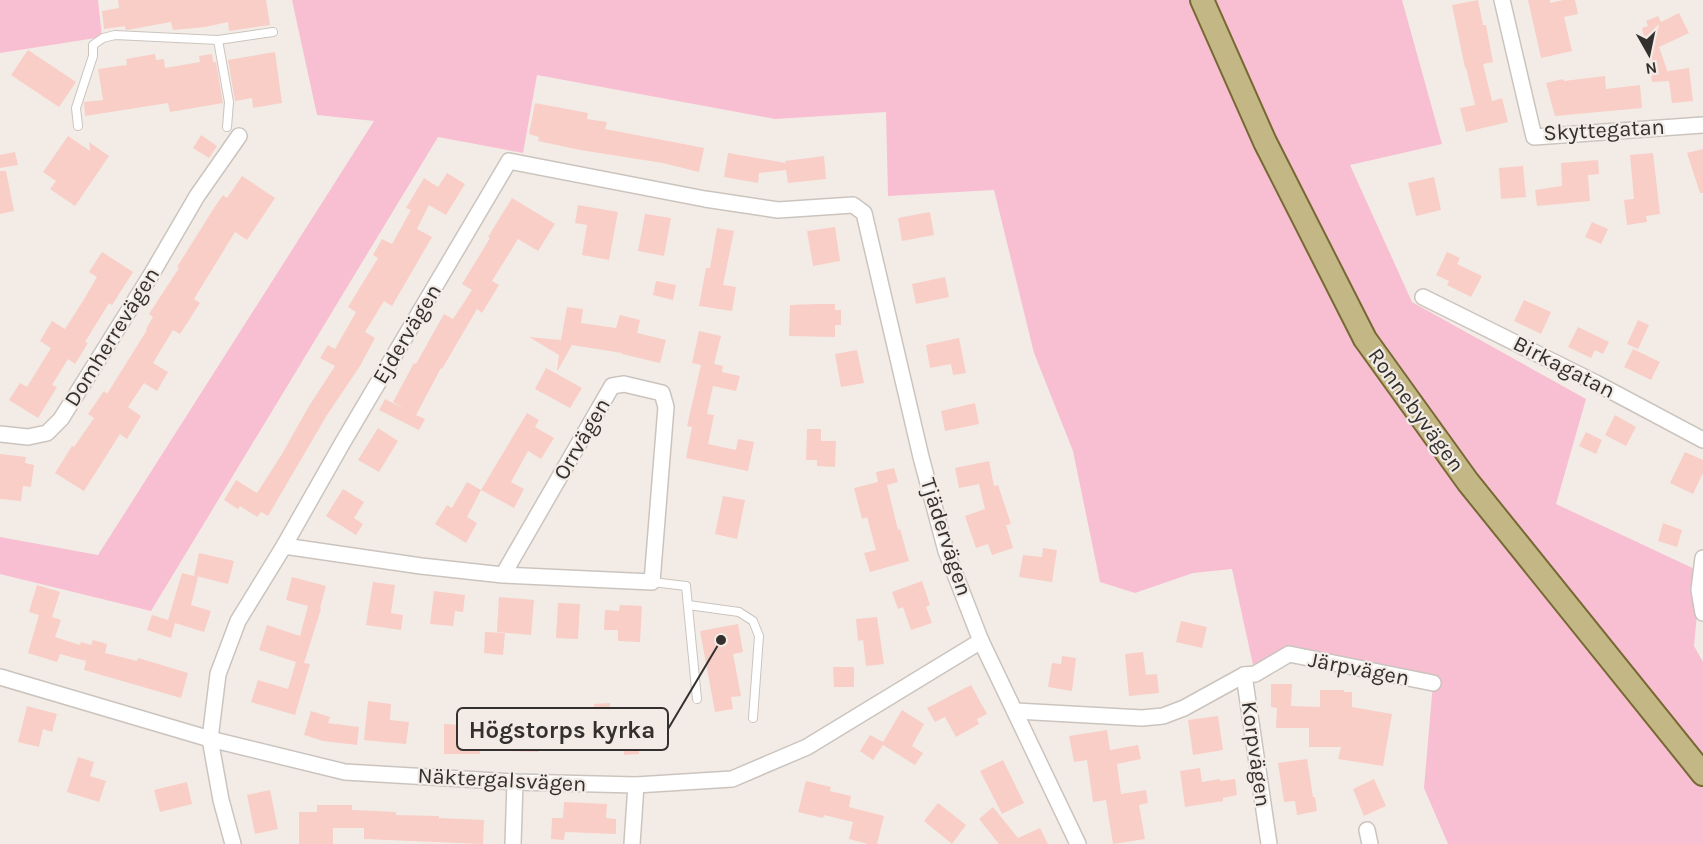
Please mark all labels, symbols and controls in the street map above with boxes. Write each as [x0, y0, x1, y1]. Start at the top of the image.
north arrow [1619, 24, 1679, 84]
text: N [1644, 58, 1658, 79]
street label: Skyttegatan [1543, 114, 1665, 146]
street label: Domherrevägen [59, 263, 165, 411]
street label: Ejdervägen [367, 279, 447, 389]
street label: Birkagatan [1509, 330, 1619, 404]
street label: Ronnebyvägen [1362, 343, 1470, 477]
street label: Orrvägen [548, 393, 616, 485]
street label: Tjädervägen [915, 475, 977, 599]
street label: Järpvägen [1306, 647, 1412, 691]
street label: Korpvägen [1236, 700, 1276, 808]
callout: Högstorps kyrka [457, 708, 668, 750]
text: Högstorps kyrka [469, 716, 655, 744]
street label: Näktergalsvägen [417, 763, 587, 797]

